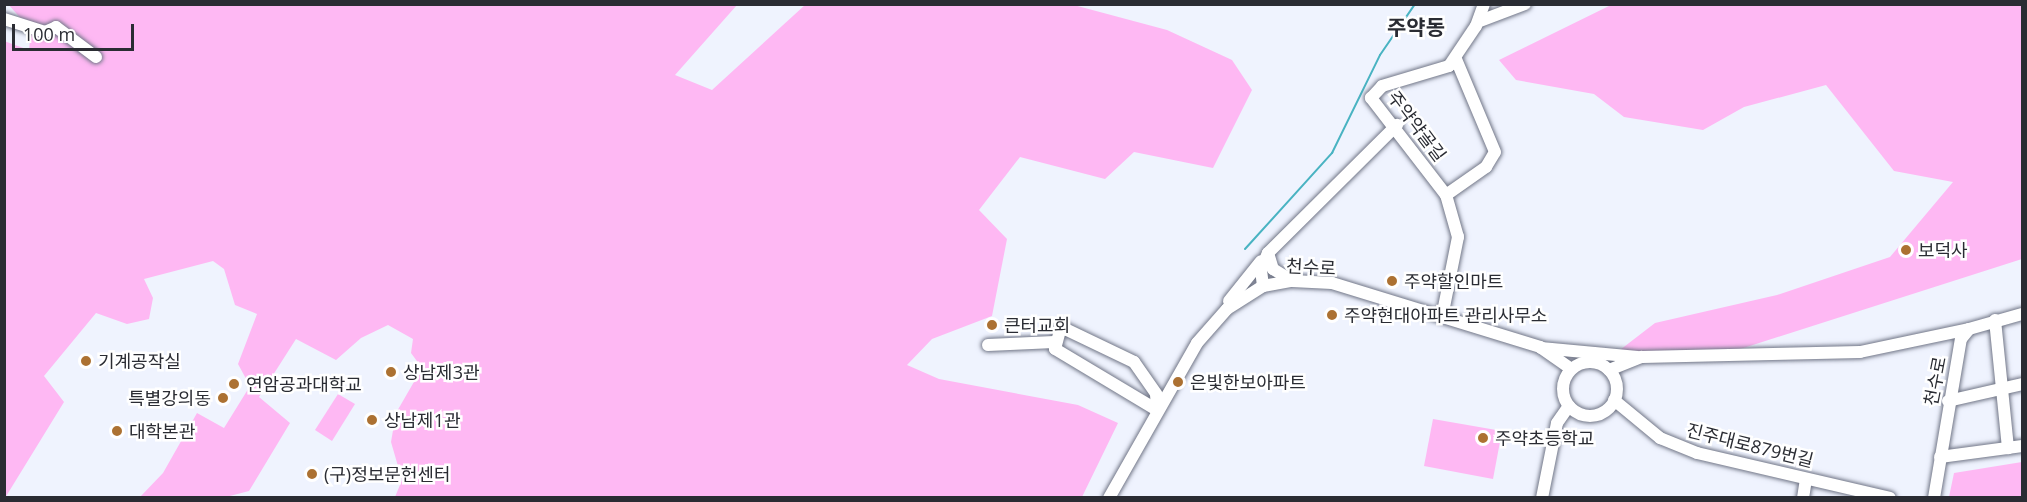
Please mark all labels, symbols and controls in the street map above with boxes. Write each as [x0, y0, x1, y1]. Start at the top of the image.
scale bar [15, 12, 136, 50]
district label: 주약동 [1387, 14, 1445, 40]
text: 100 m [23, 22, 75, 46]
street label: 주약약골길 [1383, 86, 1451, 166]
place label: 보덕사 [1918, 239, 1968, 261]
marker: 보덕사 [1899, 243, 1913, 257]
street label: 천수로 [1286, 255, 1336, 279]
place label: 주약할인마트 [1404, 270, 1503, 292]
marker: 주약할인마트 [1385, 274, 1399, 288]
place label: 주약현대아파트 관리사무소 [1344, 304, 1547, 326]
marker: 주약현대아파트 관리사무소 [1325, 308, 1339, 322]
place label: 큰터교회 [1004, 314, 1070, 336]
marker: 큰터교회 [985, 318, 999, 332]
place label: 기계공작실 [98, 350, 181, 372]
marker: 기계공작실 [79, 354, 93, 368]
street label: 천수로 [1920, 355, 1950, 407]
place label: 상남제3관 [403, 361, 480, 383]
marker: 상남제3관 [384, 365, 398, 379]
place label: 은빛한보아파트 [1190, 371, 1306, 393]
place label: 연암공과대학교 [246, 373, 362, 395]
marker: 은빛한보아파트 [1171, 375, 1185, 389]
marker: 연암공과대학교 [227, 377, 241, 391]
place label: 특별강의동 [128, 387, 211, 409]
marker: 특별강의동 [216, 391, 230, 405]
place label: 상남제1관 [384, 409, 461, 431]
marker: 상남제1관 [365, 413, 379, 427]
street label: 진주대로879번길 [1684, 419, 1816, 471]
place label: 대학본관 [129, 420, 195, 442]
marker: 대학본관 [110, 424, 124, 438]
place label: 주약초등학교 [1495, 427, 1594, 449]
marker: 주약초등학교 [1476, 431, 1490, 445]
place label: (구)정보문헌센터 [324, 463, 451, 485]
marker: (구)정보문헌센터 [305, 467, 319, 481]

